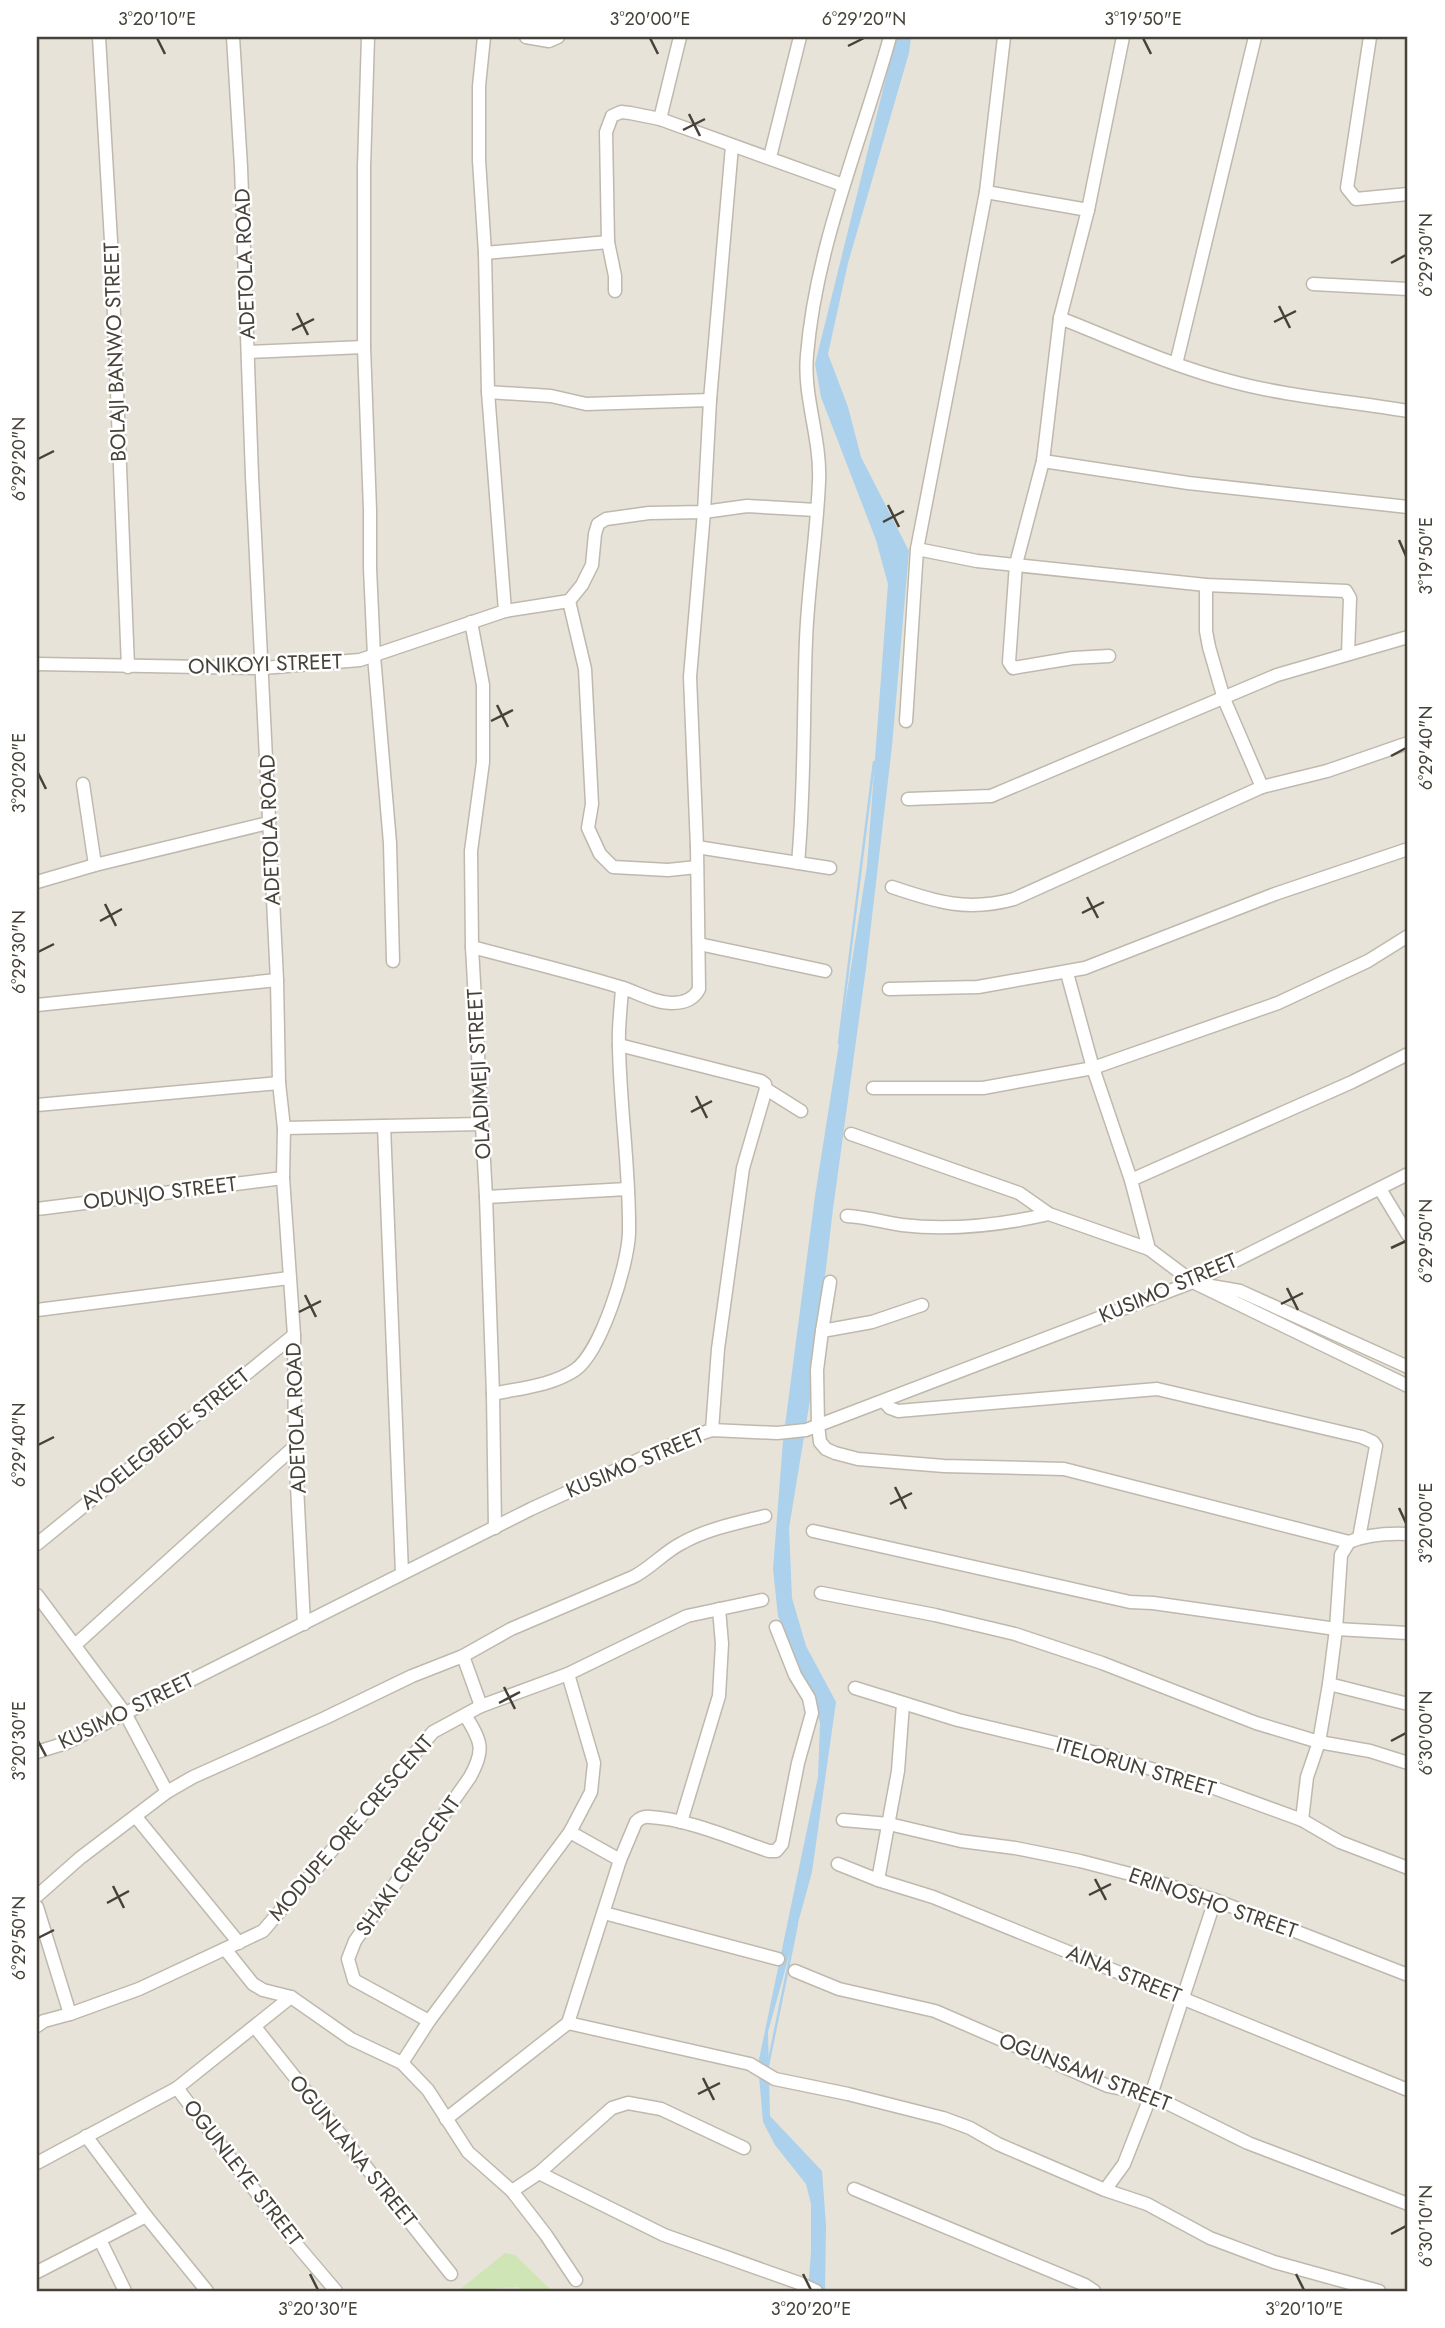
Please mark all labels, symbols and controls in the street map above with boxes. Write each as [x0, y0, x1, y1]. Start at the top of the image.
text: 3°20'10"E [118, 6, 196, 32]
text: 3°20'00"E [610, 6, 690, 32]
text: 6°29'20"N [822, 6, 906, 32]
text: 3°19'50"E [1104, 6, 1182, 32]
street label: ADETOLA ROAD [227, 188, 263, 340]
text: 6°29'30"N [1413, 213, 1439, 297]
street label: BOLAJI BANWO STREET [96, 242, 134, 462]
text: 6°29'20"N [6, 417, 32, 501]
text: 3°19'50"E [1413, 517, 1439, 595]
street label: ONIKOYI STREET [188, 646, 343, 682]
text: 6°29'40"N [1413, 706, 1439, 790]
text: 3°20'20"E [6, 733, 32, 813]
street label: ADETOLA ROAD [252, 754, 288, 906]
text: 6°29'30"N [6, 910, 32, 994]
street label: OLADIMEJI STREET [460, 988, 498, 1160]
street label: ODUNJO STREET [82, 1169, 239, 1217]
text: 6°29'50"N [1413, 1199, 1439, 1283]
street label: KUSIMO STREET [1094, 1245, 1242, 1331]
street label: ADETOLA ROAD [278, 1342, 314, 1494]
street label: AYOELEGBEDE STREET [74, 1361, 256, 1517]
text: 6°29'40"N [6, 1403, 32, 1487]
street label: KUSIMO STREET [561, 1420, 709, 1506]
text: 3°20'00"E [1413, 1483, 1439, 1563]
street label: KUSIMO STREET [53, 1665, 199, 1757]
text: 6°30'00"N [1413, 1690, 1439, 1776]
text: 3°20'30"E [6, 1701, 32, 1781]
street label: MODUPE ORE CRESCENT [262, 1728, 440, 1928]
street label: ITELORUN STREET [1052, 1730, 1220, 1804]
street label: SHAKI CRESCENT [348, 1790, 468, 1942]
street label: ERINOSHO STREET [1125, 1860, 1302, 1946]
text: 6°29'50"N [6, 1896, 32, 1980]
street label: AINA STREET [1062, 1937, 1186, 2011]
street label: OGUNSAMI STREET [995, 2025, 1176, 2119]
street label: OGUNLANA STREET [282, 2068, 424, 2234]
street label: OGUNLEYE STREET [176, 2093, 310, 2253]
text: 6°30'10"N [1413, 2185, 1439, 2267]
text: 3°20'30"E [278, 2296, 358, 2322]
text: 3°20'20"E [771, 2296, 851, 2322]
text: 3°20'10"E [1265, 2296, 1343, 2322]

